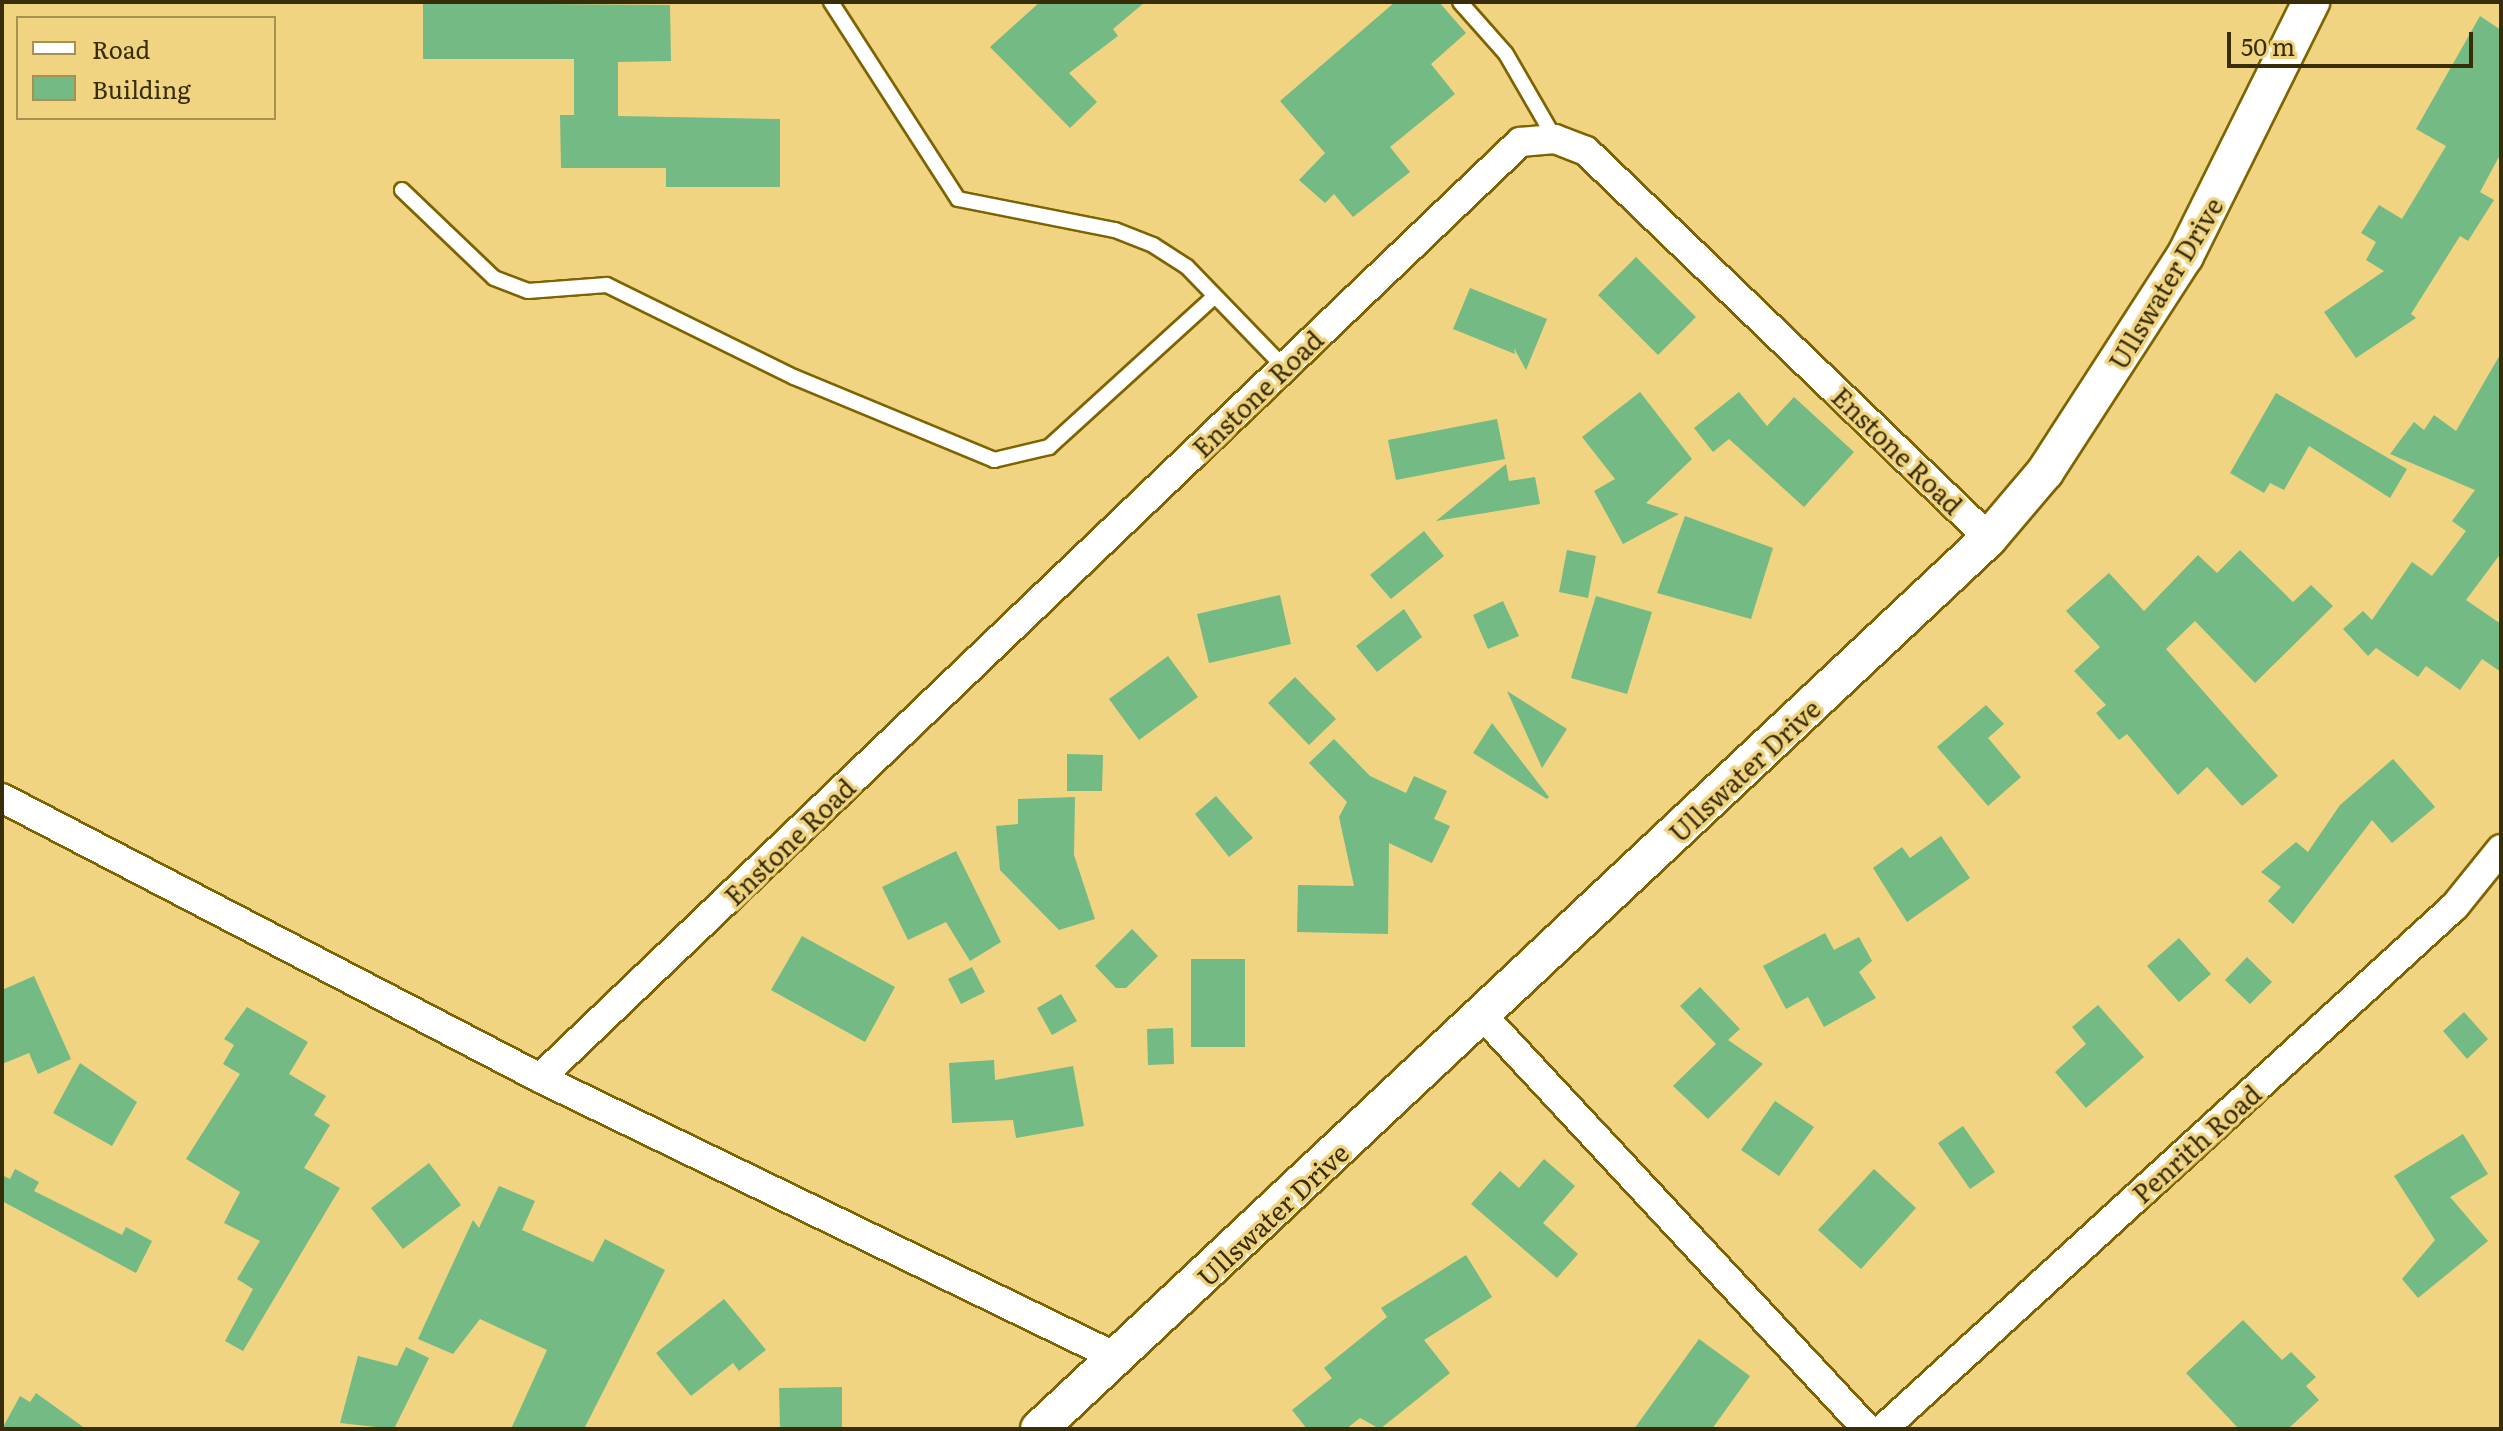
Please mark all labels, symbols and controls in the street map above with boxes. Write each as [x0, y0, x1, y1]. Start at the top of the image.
legend [16, 16, 276, 120]
scale bar [2231, 16, 2477, 66]
text: 50 m [2241, 28, 2295, 63]
text: Road [92, 31, 150, 66]
text: Building [92, 71, 191, 106]
street label: Ullswater Drive [2101, 191, 2229, 375]
street label: Enstone Road [1185, 323, 1329, 463]
street label: Enstone Road [1826, 380, 1970, 520]
street label: Ullswater Drive [1662, 692, 1826, 848]
street label: Enstone Road [717, 771, 861, 911]
street label: Penrith Road [2125, 1077, 2267, 1209]
street label: Ullswater Drive [1190, 1136, 1354, 1292]

